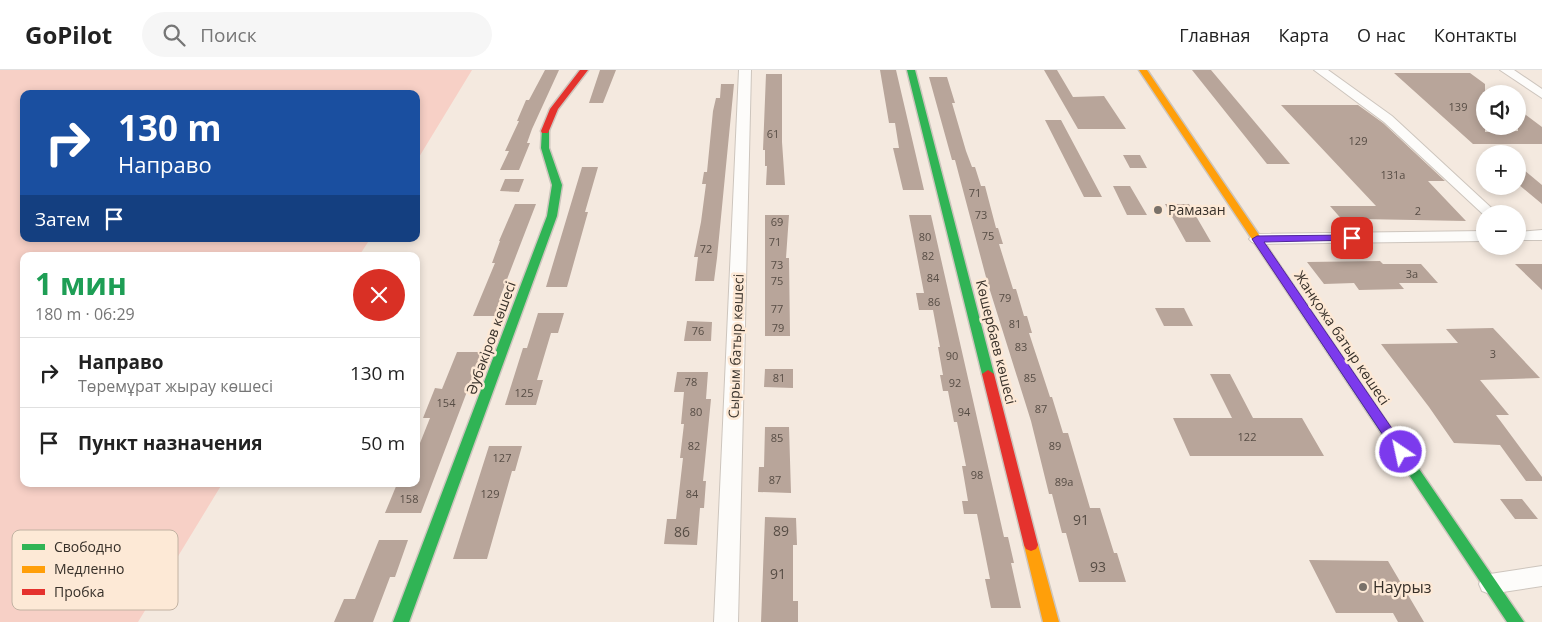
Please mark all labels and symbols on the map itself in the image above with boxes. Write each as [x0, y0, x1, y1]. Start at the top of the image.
house number: 139 [1449, 99, 1467, 114]
house number: 61 [767, 126, 779, 141]
house number: 129 [1349, 133, 1367, 148]
house number: 131а [1381, 167, 1405, 182]
house number: 71 [969, 185, 981, 200]
place label: Рамазан [1168, 200, 1226, 219]
house number: 2 [1415, 203, 1421, 218]
marker: Рамазан [1152, 204, 1164, 216]
house number: 73 [975, 207, 987, 222]
house number: 69 [771, 214, 783, 229]
pin [1331, 217, 1373, 259]
house number: 75 [982, 228, 994, 243]
house number: 80 [919, 229, 931, 244]
house number: 71 [769, 234, 781, 249]
house number: 72 [700, 241, 712, 256]
house number: 82 [922, 248, 934, 263]
house number: 73 [771, 257, 783, 272]
house number: 3а [1406, 266, 1418, 281]
street label: Жанқожа батыр көшесі [1290, 267, 1394, 409]
house number: 84 [927, 270, 940, 285]
street label: Сырым батыр көшесі [723, 273, 748, 419]
house number: 75 [771, 273, 783, 288]
street label: Көшербаев көшесі [972, 278, 1021, 406]
street label: Әубәкіров көшесі [461, 279, 520, 397]
house number: 79 [999, 290, 1011, 305]
house number: 86 [928, 294, 940, 309]
house number: 77 [771, 301, 783, 316]
house number: 81 [1009, 316, 1021, 331]
house number: 79 [772, 320, 784, 335]
house number: 76 [692, 323, 704, 338]
house number: 83 [1015, 339, 1027, 354]
house number: 3 [1490, 346, 1496, 361]
house number: 90 [946, 348, 958, 363]
house number: 81 [773, 370, 785, 385]
house number: 85 [1024, 370, 1036, 385]
house number: 78 [685, 374, 697, 389]
house number: 92 [949, 375, 961, 390]
house number: 125 [515, 385, 533, 400]
house number: 154 [437, 395, 456, 410]
house number: 87 [1035, 401, 1047, 416]
house number: 80 [690, 404, 702, 419]
house number: 94 [958, 404, 971, 419]
position arrow [1374, 425, 1426, 477]
house number: 122 [1238, 429, 1256, 444]
house number: 85 [771, 430, 783, 445]
house number: 82 [688, 438, 700, 453]
house number: 89 [1049, 438, 1061, 453]
house number: 127 [493, 450, 511, 465]
house number: 98 [971, 467, 983, 482]
house number: 87 [769, 472, 781, 487]
house number: 89а [1055, 474, 1073, 489]
house number: 129 [481, 486, 499, 501]
house number: 84 [686, 486, 699, 501]
house number: 158 [400, 491, 418, 506]
house number: 91 [1073, 510, 1089, 529]
house number: 89 [773, 521, 789, 540]
house number: 86 [674, 522, 690, 541]
legend [12, 530, 178, 610]
text: Свободно [54, 537, 121, 556]
house number: 93 [1090, 557, 1106, 576]
text: Медленно [54, 559, 125, 578]
house number: 91 [770, 564, 786, 583]
place label: Наурыз [1373, 576, 1432, 598]
marker: Наурыз [1357, 581, 1369, 593]
text: Пробка [54, 582, 105, 601]

